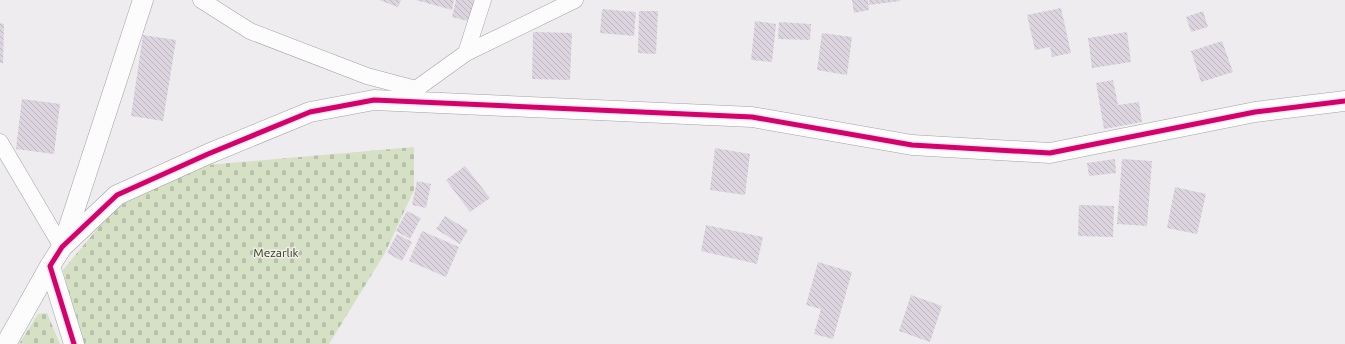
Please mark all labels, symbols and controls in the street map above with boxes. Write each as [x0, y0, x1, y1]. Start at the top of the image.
park label: Mezarlık [253, 246, 299, 259]

